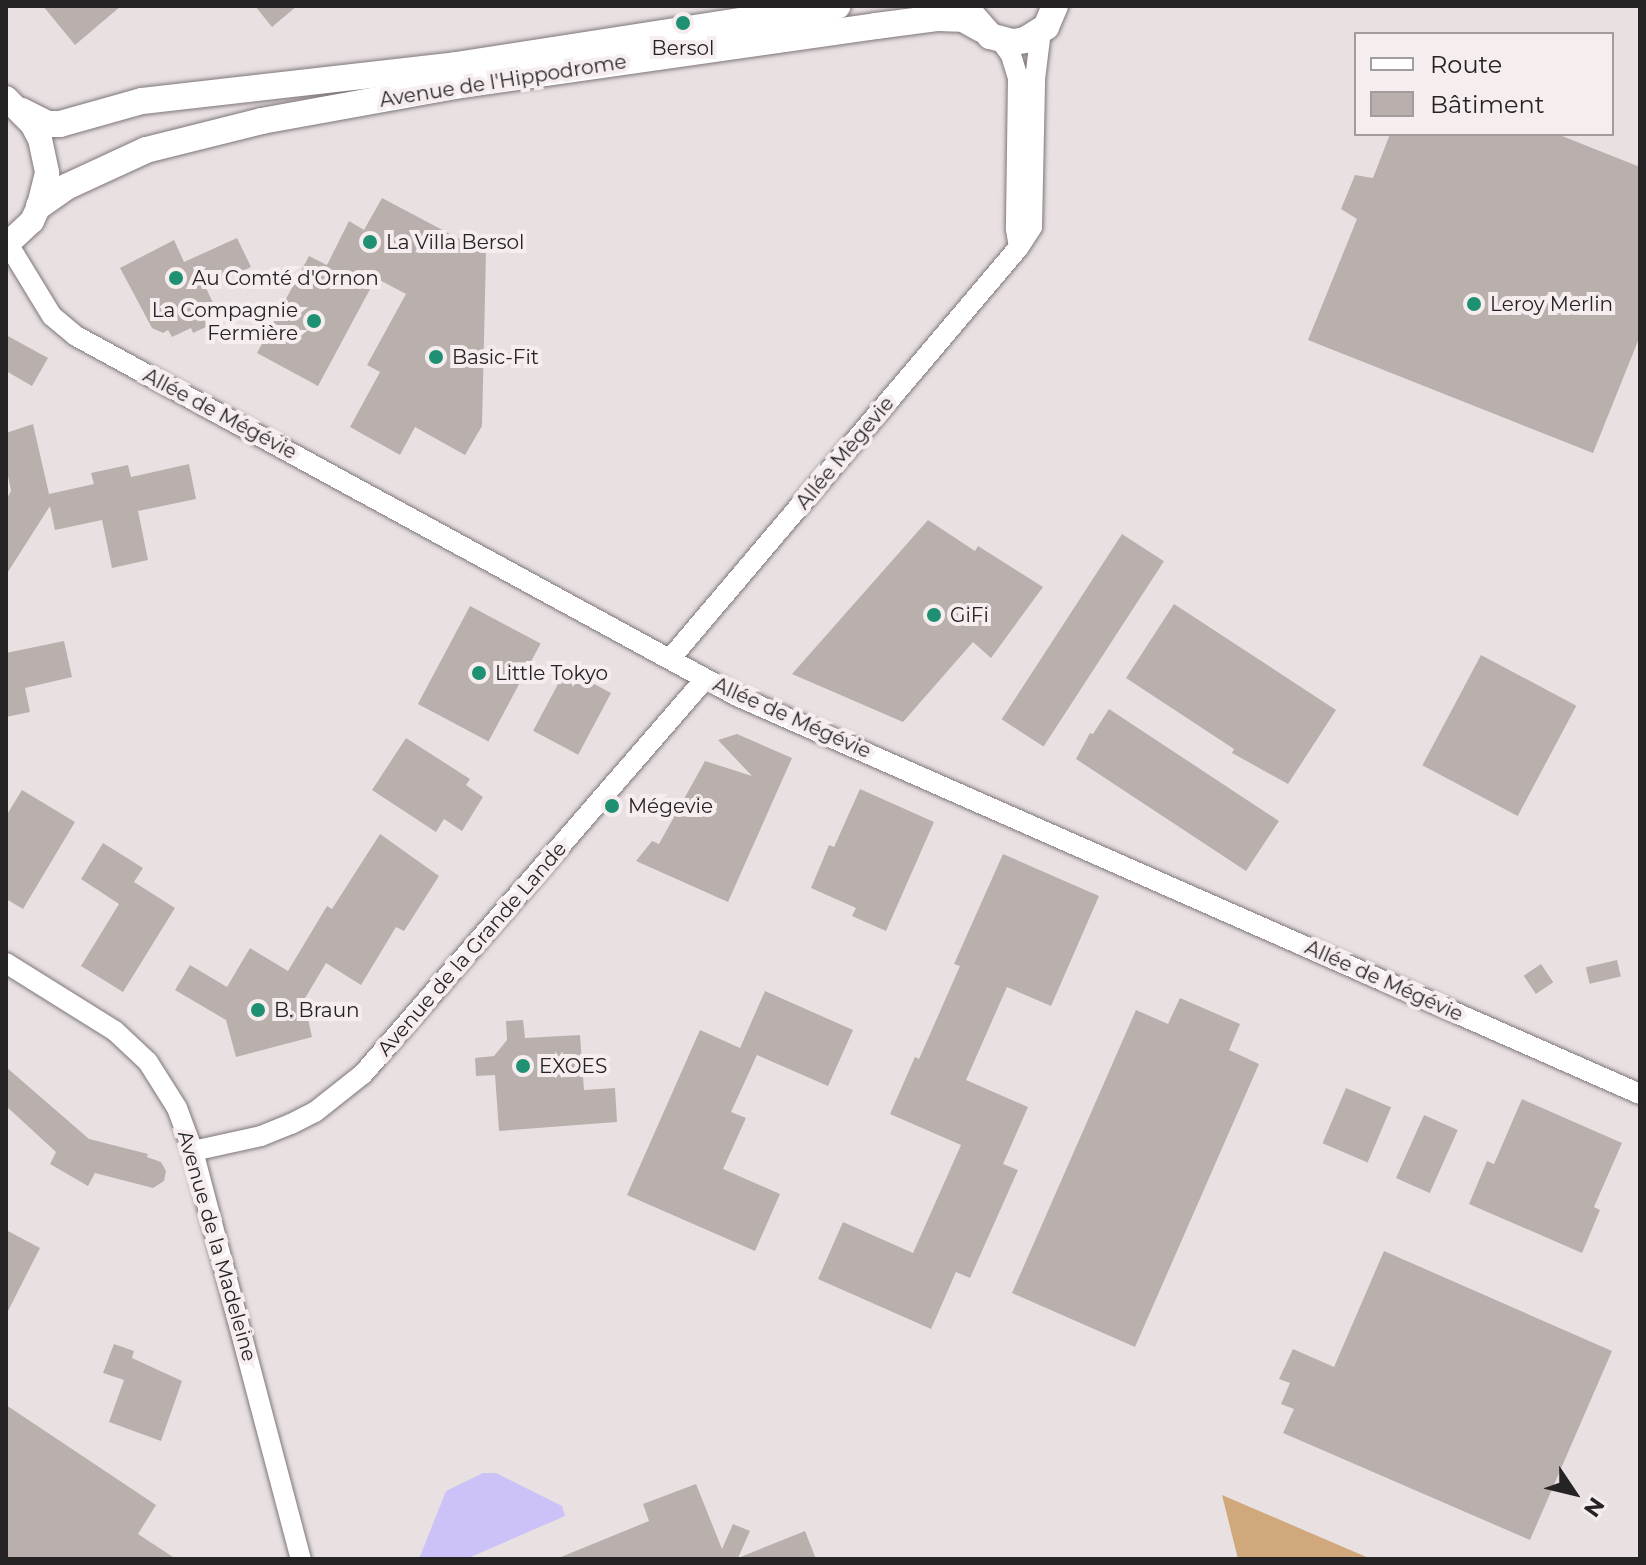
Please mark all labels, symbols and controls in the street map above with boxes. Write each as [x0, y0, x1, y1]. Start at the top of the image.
marker: Bersol [674, 14, 692, 32]
legend [1354, 32, 1614, 136]
place label: Bersol [652, 36, 714, 60]
street label: Avenue de l'Hippodrome [378, 50, 628, 112]
text: Route [1430, 50, 1502, 79]
text: Bâtiment [1430, 90, 1544, 119]
place label: La Villa Bersol [386, 230, 524, 254]
marker: La Villa Bersol [361, 233, 379, 251]
place label: Au Comté d'Ornon [192, 266, 379, 290]
marker: Au Comté d'Ornon [167, 269, 185, 287]
place label: Leroy Merlin [1490, 292, 1613, 316]
marker: Leroy Merlin [1465, 295, 1483, 313]
place label: La Compagnie Fermière [152, 298, 298, 345]
marker: La Compagnie Fermière [305, 312, 323, 330]
place label: Basic-Fit [452, 345, 539, 369]
marker: Basic-Fit [427, 348, 445, 366]
street label: Allée de Mégévie [139, 363, 301, 465]
street label: Allée Mègevie [791, 392, 899, 514]
place label: GiFi [950, 603, 989, 627]
marker: GiFi [925, 606, 943, 624]
place label: Little Tokyo [495, 661, 608, 685]
marker: Little Tokyo [470, 664, 488, 682]
street label: Allée de Mégévie [709, 672, 875, 764]
place label: Mégevie [628, 794, 713, 818]
marker: Mégevie [603, 797, 621, 815]
street label: Avenue de la Grande Lande [373, 837, 571, 1061]
street label: Allée de Mégévie [1301, 935, 1467, 1027]
place label: B. Braun [274, 998, 360, 1022]
marker: B. Braun [249, 1001, 267, 1019]
place label: EXOES [539, 1054, 607, 1078]
marker: EXOES [514, 1057, 532, 1075]
street label: Avenue de la Madeleine [173, 1128, 261, 1364]
north arrow [1534, 1453, 1614, 1533]
text: N [1578, 1492, 1610, 1522]

